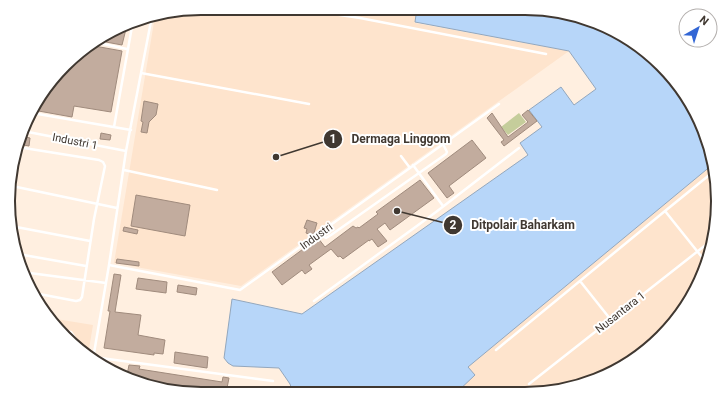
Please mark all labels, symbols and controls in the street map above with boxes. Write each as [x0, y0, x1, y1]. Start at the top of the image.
north arrow [678, 8, 718, 48]
text: N [697, 13, 711, 28]
callout: Dermaga Linggom [323, 127, 458, 151]
street label: Industri 1 [51, 131, 99, 152]
text: 1 [330, 132, 336, 146]
text: Dermaga Linggom [351, 132, 451, 146]
callout: Ditpolair Baharkam [443, 213, 583, 237]
text: 2 [450, 218, 457, 232]
text: Ditpolair Baharkam [471, 218, 575, 232]
street label: Industri [298, 220, 335, 253]
street label: Nusantara 1 [593, 289, 648, 336]

